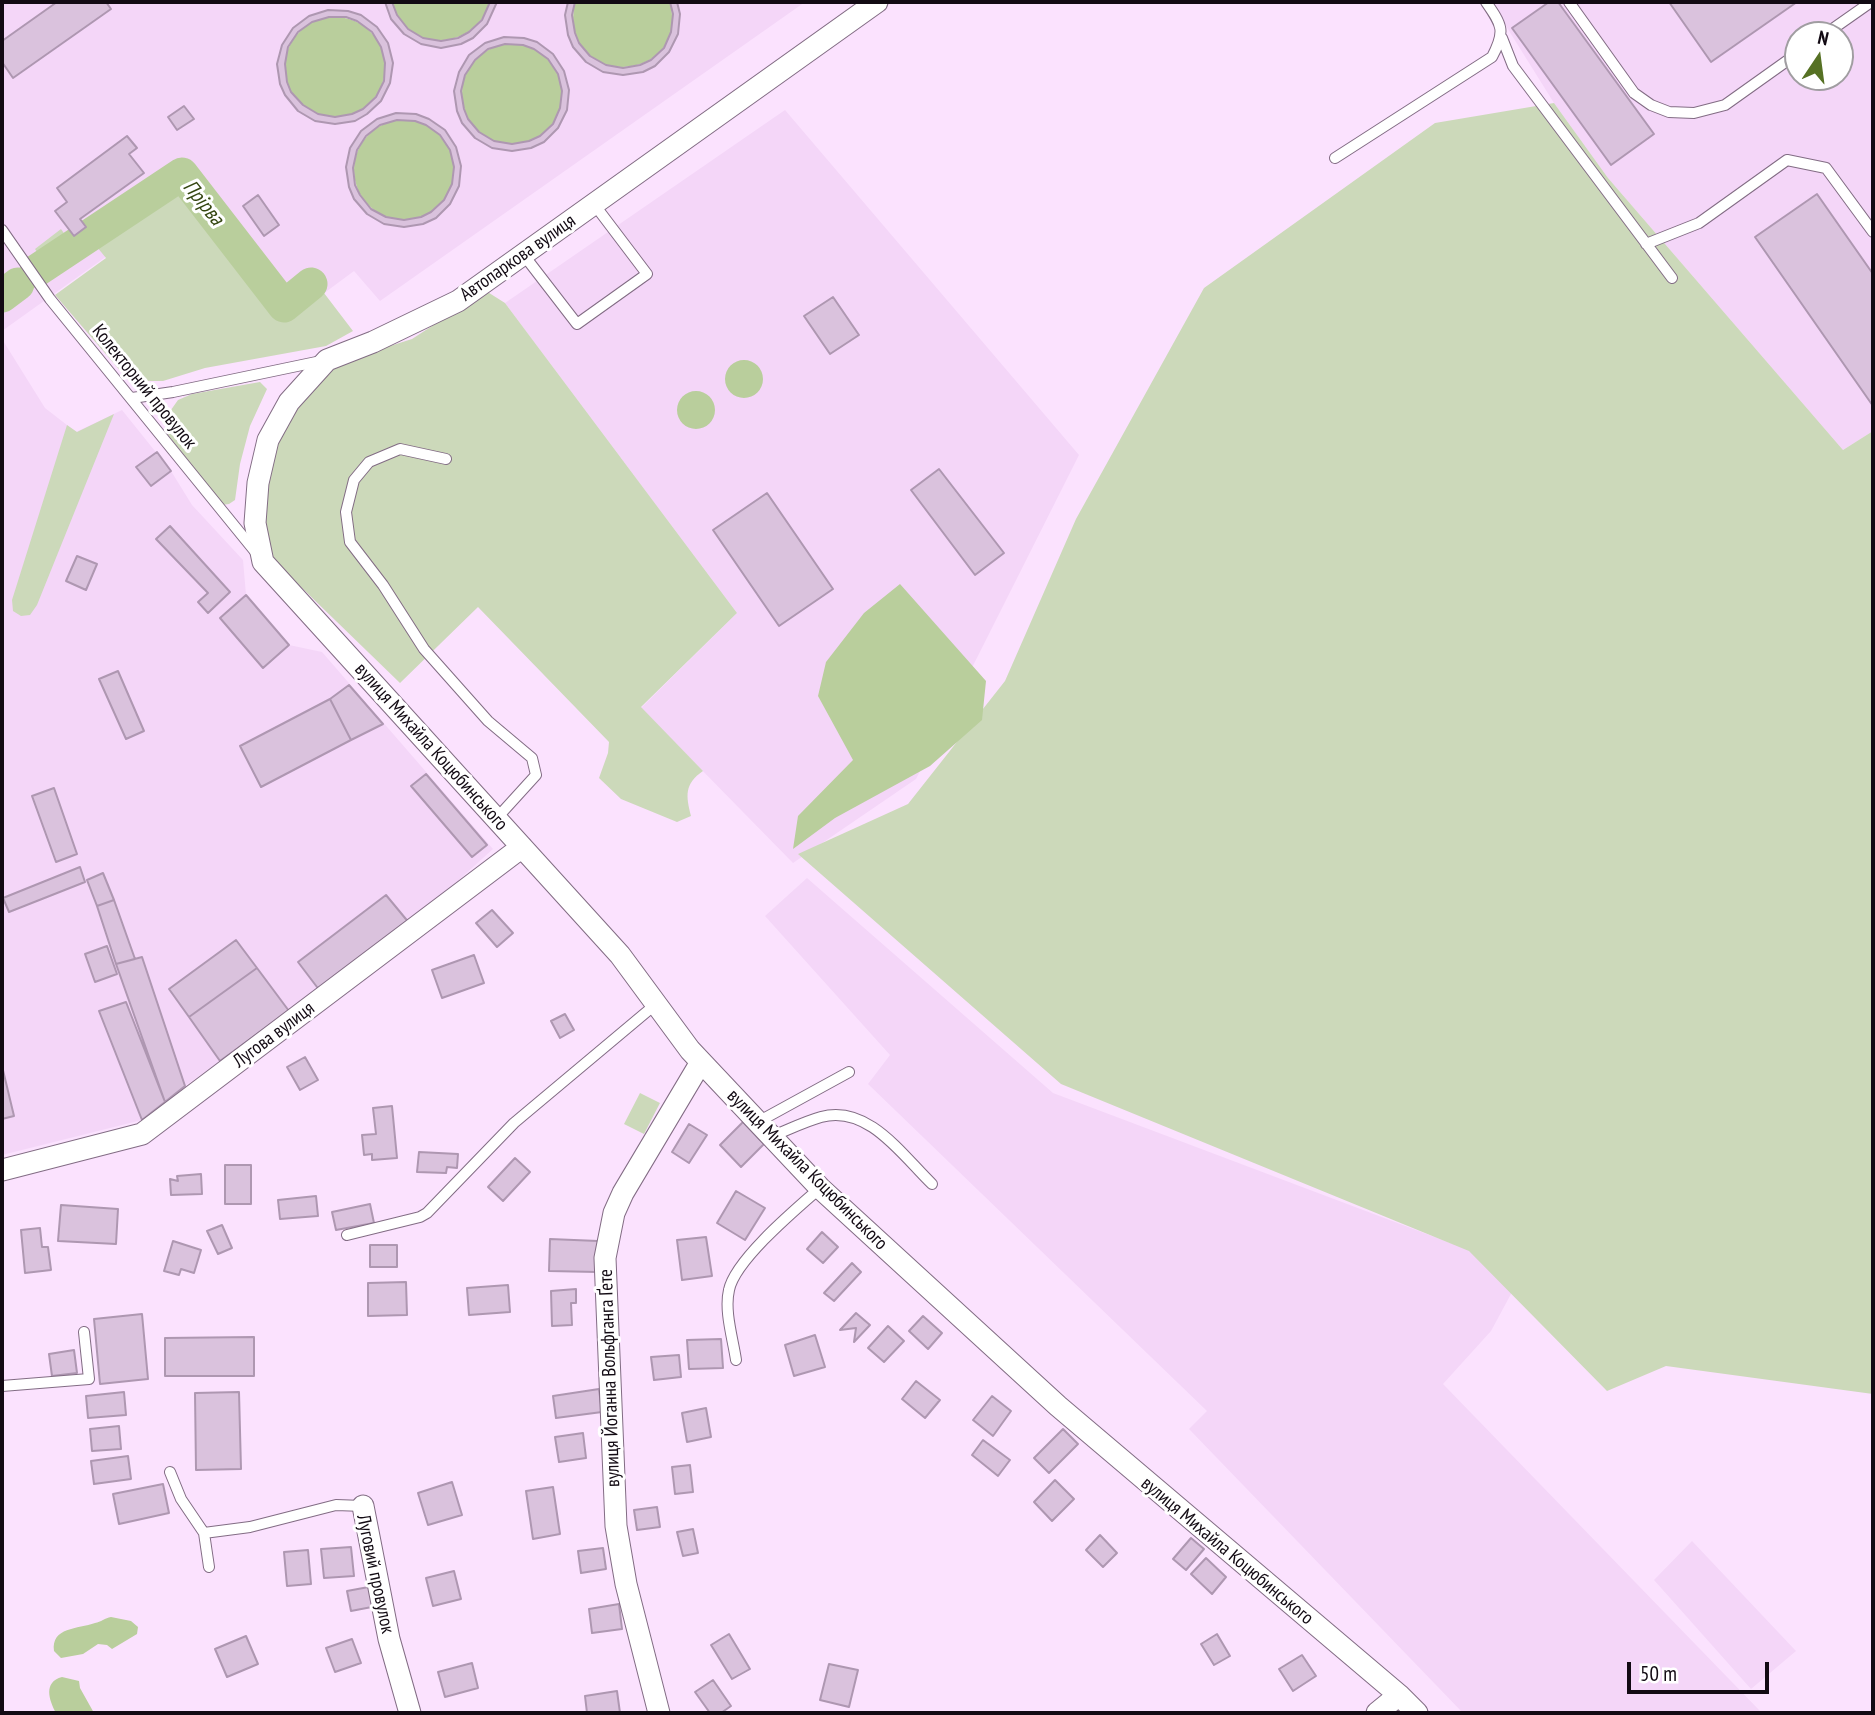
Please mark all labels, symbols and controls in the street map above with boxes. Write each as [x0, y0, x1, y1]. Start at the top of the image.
north arrow [1784, 21, 1854, 91]
text: N [1816, 25, 1831, 50]
water label: Прірва [177, 175, 229, 231]
street label: Автопаркова вулиця [456, 210, 580, 306]
street label: Колекторний провулок [87, 320, 201, 454]
street label: вулиця Михайла Коцюбинського [350, 658, 512, 836]
street label: Лугова вулиця [229, 997, 319, 1073]
street label: вулиця Михайла Коцюбинського [722, 1085, 892, 1255]
street label: вулиця Йоганна Вольфганга Ґете [595, 1269, 625, 1487]
street label: вулиця Михайла Коцюбинського [1136, 1472, 1318, 1630]
street label: Луговий провулок [351, 1512, 399, 1636]
scale bar [1630, 1648, 1772, 1692]
text: 50 m [1640, 1660, 1677, 1687]

